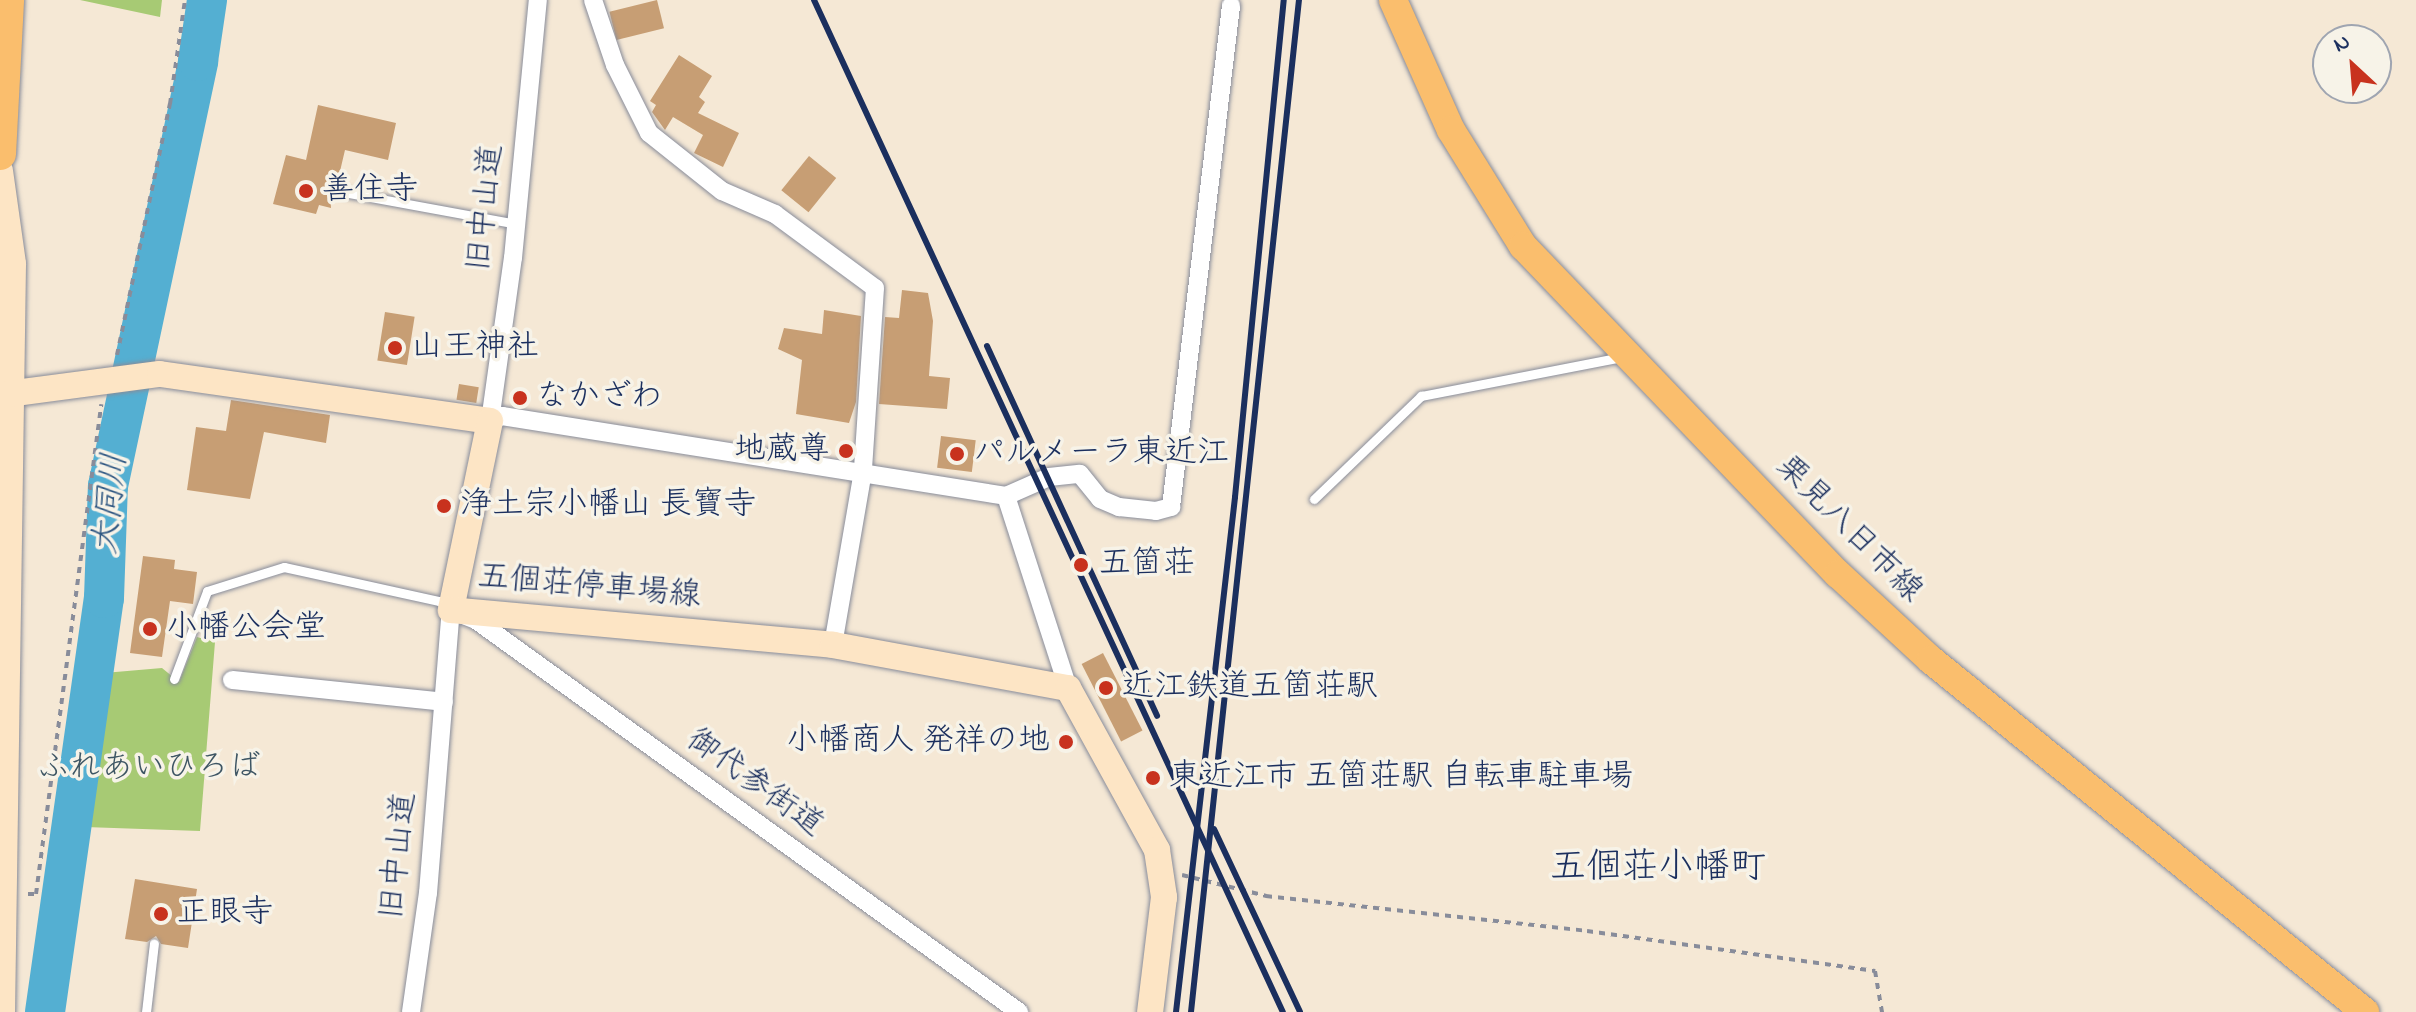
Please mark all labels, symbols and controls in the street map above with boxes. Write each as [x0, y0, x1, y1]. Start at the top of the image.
north arrow [2312, 24, 2392, 104]
text: N [2329, 27, 2356, 62]
street label: 旧中山道 [461, 142, 513, 274]
place label: 善住寺 [322, 172, 418, 210]
marker: 善住寺 [297, 182, 315, 200]
place label: 山王神社 [411, 329, 539, 367]
marker: 山王神社 [386, 339, 404, 357]
place label: なかざわ [536, 379, 664, 417]
marker: なかざわ [511, 389, 529, 407]
place label: 地蔵尊 [734, 432, 830, 470]
place label: パルメーラ東近江 [973, 435, 1229, 473]
marker: 地蔵尊 [837, 442, 855, 460]
marker: パルメーラ東近江 [948, 445, 966, 463]
street label: 栗見八日市線 [1767, 449, 1929, 611]
water label: 大同川 [86, 451, 138, 557]
place label: 浄土宗小幡山 長寶寺 [460, 487, 756, 525]
marker: 浄土宗小幡山 長寶寺 [435, 497, 453, 515]
place label: 五箇荘 [1099, 546, 1195, 584]
marker: 五箇荘 [1070, 554, 1092, 576]
street label: 五個荘停車場線 [476, 559, 702, 617]
place label: 小幡公会堂 [166, 610, 326, 648]
marker: 小幡公会堂 [141, 620, 159, 638]
place label: 近江鉄道五箇荘駅 [1122, 669, 1378, 707]
marker: 近江鉄道五箇荘駅 [1097, 679, 1115, 697]
street label: 御代参街道 [678, 721, 830, 847]
place label: 小幡商人 発祥の地 [786, 723, 1050, 761]
marker: 小幡商人 発祥の地 [1057, 733, 1075, 751]
park label: ふれあいひろば [37, 750, 261, 788]
place label: 東近江市 五箇荘駅 自転車駐車場 [1169, 759, 1633, 797]
marker: 東近江市 五箇荘駅 自転車駐車場 [1144, 769, 1162, 787]
street label: 旧中山道 [374, 790, 426, 922]
district label: 五個荘小幡町 [1550, 847, 1766, 891]
place label: 正眼寺 [177, 895, 273, 933]
marker: 正眼寺 [152, 905, 170, 923]

